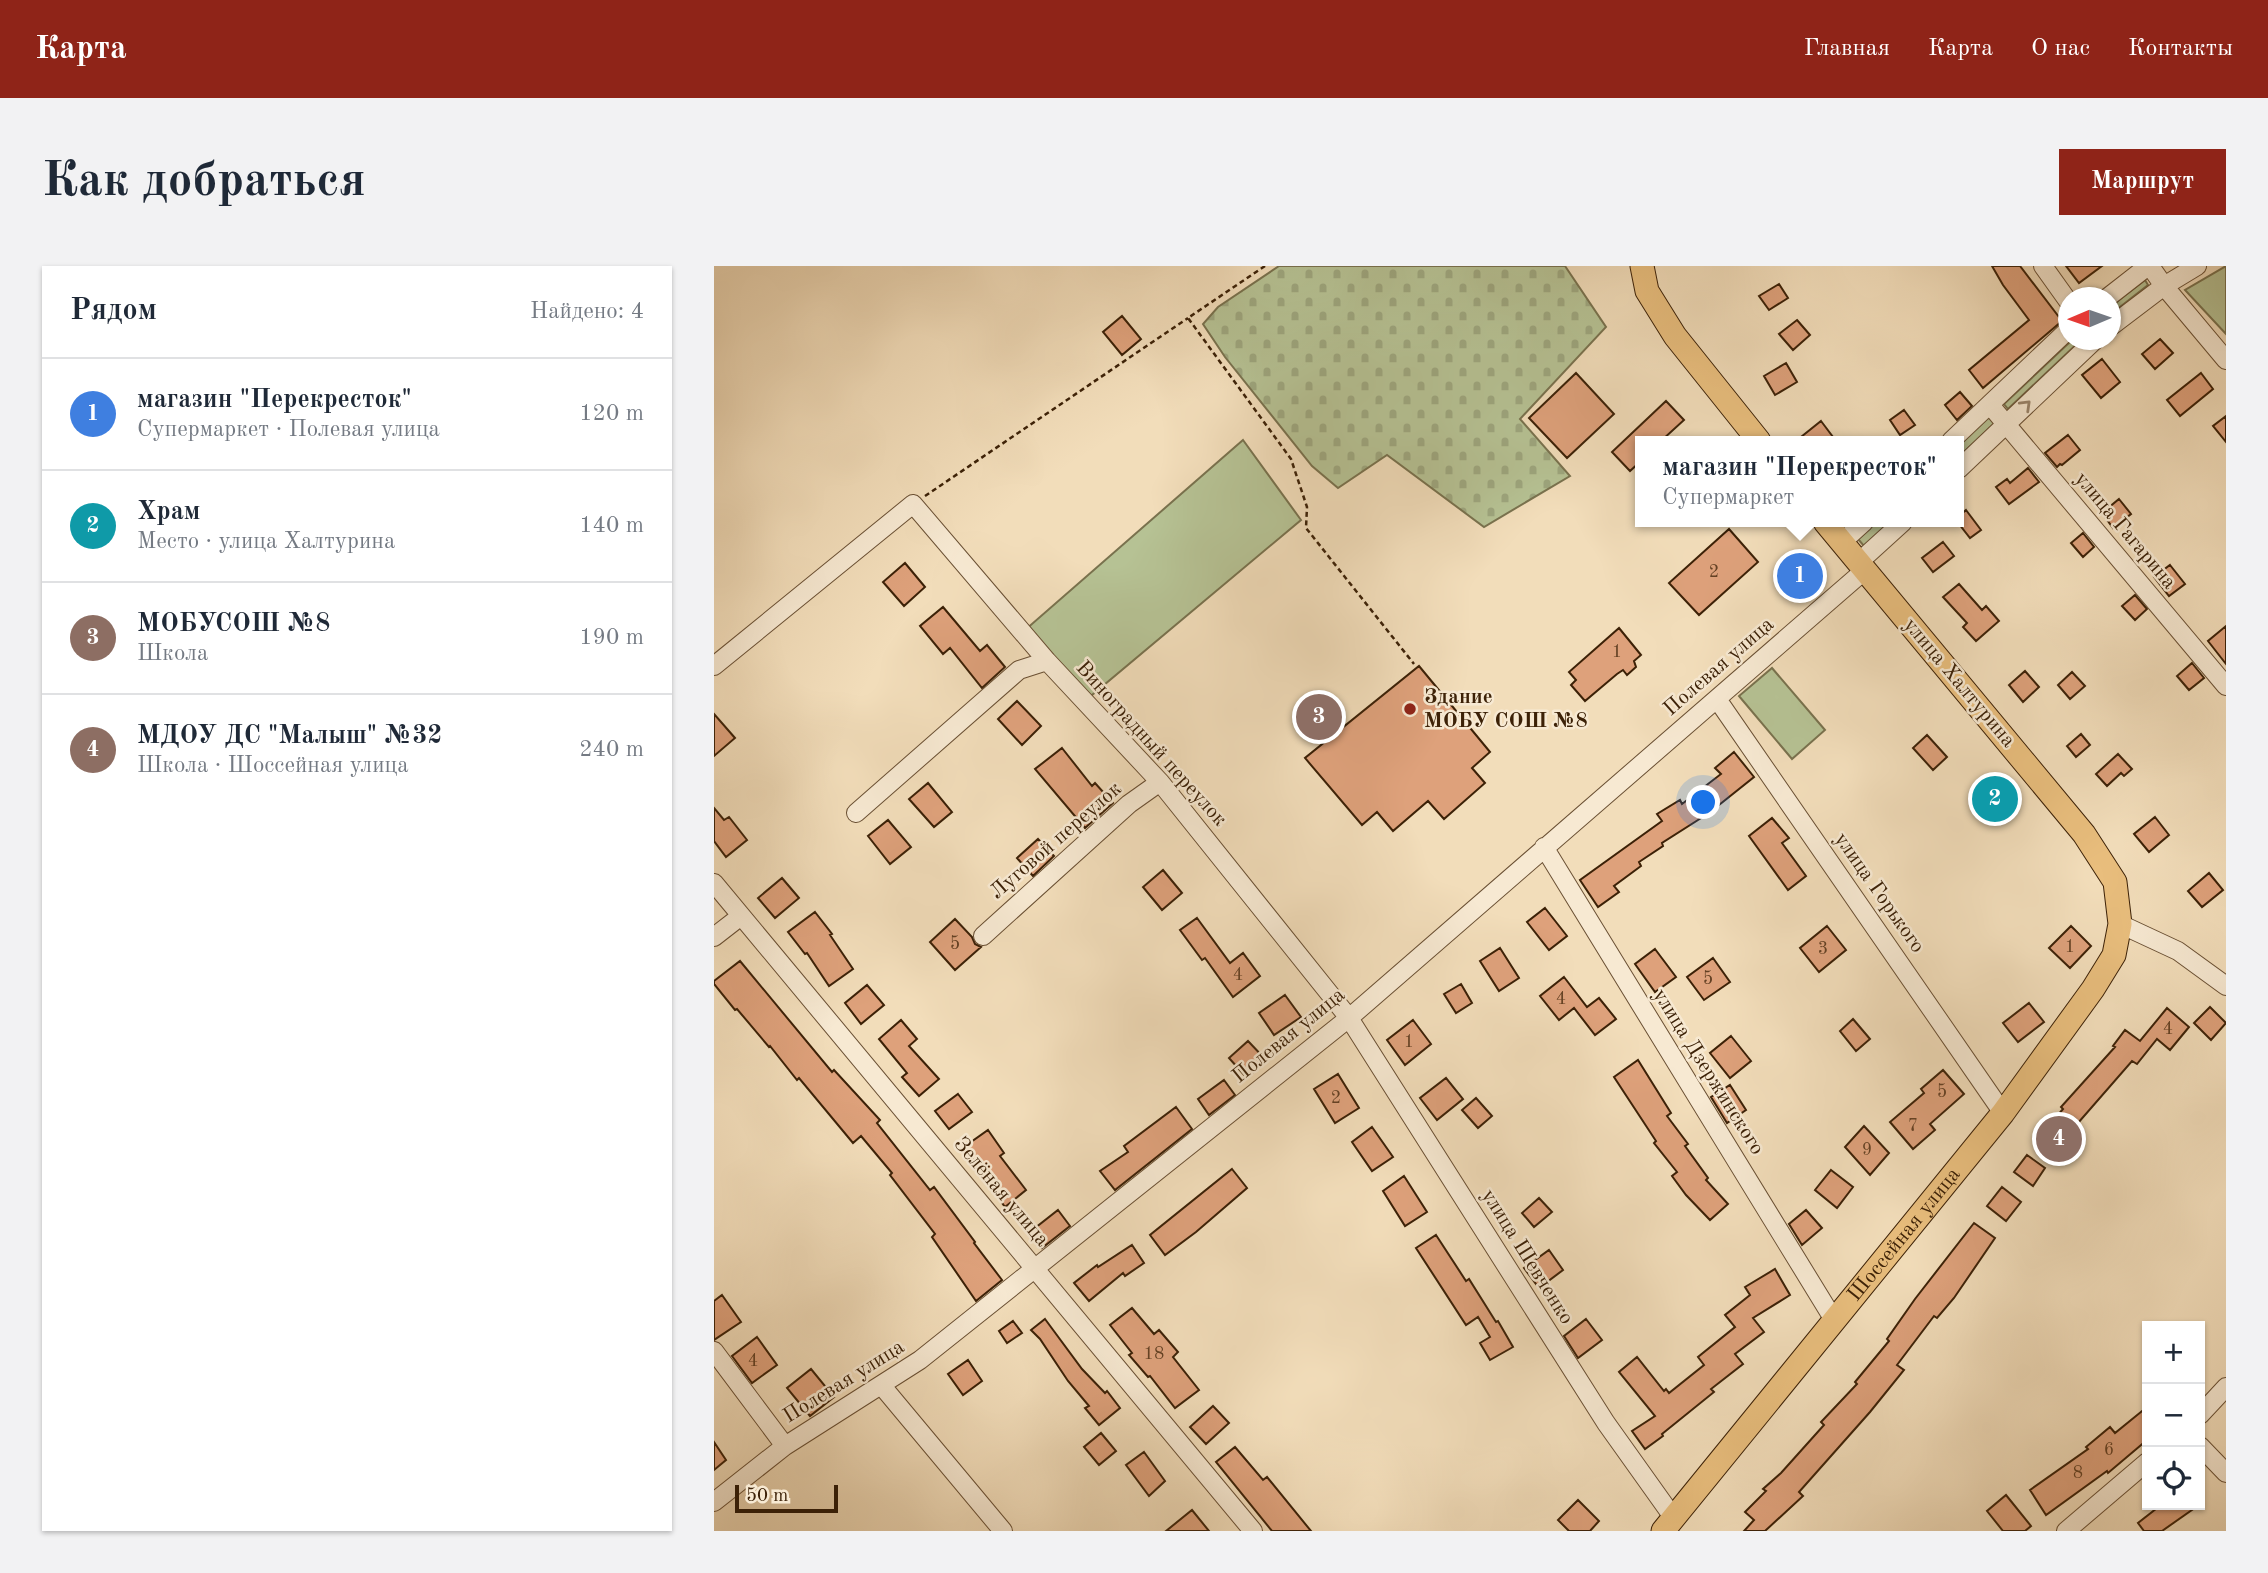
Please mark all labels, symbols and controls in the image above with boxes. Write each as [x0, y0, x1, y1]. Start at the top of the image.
text: Карта [35, 33, 127, 66]
text: Главная [1804, 37, 1890, 61]
text: Карта [1928, 37, 1993, 61]
text: О нас [2031, 37, 2090, 61]
text: Контакты [2128, 37, 2233, 61]
button: Маршрут [2059, 149, 2226, 215]
text: Как добраться [42, 158, 366, 207]
north arrow [2058, 287, 2121, 350]
text: Рядом [70, 296, 157, 326]
text: Найдено: 4 [530, 300, 644, 323]
text: магазин "Перекресток" [137, 387, 412, 413]
one-way arrow [2018, 400, 2031, 413]
text: 1 [86, 402, 100, 425]
text: 120 m [579, 402, 644, 425]
text: Супермаркет · Полевая улица [137, 418, 440, 441]
popup [1635, 436, 1964, 527]
text: магазин "Перекресток" [1662, 455, 1937, 481]
street label: улица Гагарина [2070, 469, 2180, 593]
text: Супермаркет [1662, 486, 1794, 509]
text: Храм [137, 499, 201, 525]
text: 2 [86, 514, 100, 537]
text: 140 m [579, 514, 644, 537]
text: Место · улица Халтурина [137, 530, 395, 553]
pin: 1 [1777, 550, 1823, 602]
house number: 2 [1709, 563, 1719, 581]
text: МОБУСОШ №8 [137, 611, 330, 637]
street label: Полевая улица [1660, 614, 1778, 720]
street label: улица Халтурина [1899, 614, 2019, 752]
text: 3 [86, 626, 100, 649]
text: 190 m [579, 626, 644, 649]
text: Школа [137, 642, 208, 665]
house number: 1 [1612, 643, 1622, 661]
street label: Виноградный переулок [1072, 657, 1231, 831]
place label: Здание МОБУ СОШ №8 [1424, 687, 1588, 732]
pin: 3 [1296, 691, 1342, 743]
marker: Здание МОБУ СОШ №8 [1402, 701, 1418, 717]
text: МДОУ ДС "Малыш" №32 [137, 723, 442, 749]
text: 4 [86, 738, 100, 761]
text: 240 m [579, 738, 644, 761]
text: Школа · Шоссейная улица [137, 754, 409, 777]
pin: 2 [1972, 773, 2018, 825]
street label: Луговой переулок [986, 778, 1126, 904]
your location [1686, 785, 1720, 819]
street label: улица Горького [1830, 829, 1928, 957]
house number: 5 [950, 935, 960, 953]
house number: 1 [2065, 938, 2075, 956]
house number: 3 [1818, 940, 1828, 958]
house number: 4 [1233, 966, 1243, 984]
house number: 5 [1703, 970, 1713, 988]
street label: Полевая улица [1229, 984, 1349, 1088]
street label: улица Дзержинского [1648, 985, 1768, 1159]
house number: 4 [1556, 990, 1566, 1008]
house number: 4 [2163, 1020, 2173, 1038]
house number: 1 [1404, 1033, 1414, 1051]
house number: 5 [1937, 1083, 1947, 1101]
house number: 2 [1331, 1089, 1341, 1107]
pin: 4 [2036, 1113, 2082, 1165]
house number: 7 [1908, 1117, 1918, 1135]
street label: Зелёная улица [949, 1133, 1053, 1251]
house number: 9 [1862, 1141, 1872, 1159]
street label: Шоссейная улица [1844, 1164, 1964, 1305]
street label: улица Шевченко [1477, 1186, 1577, 1328]
map controls [2142, 1321, 2205, 1510]
button: + [2142, 1321, 2205, 1384]
street label: Полевая улица [780, 1336, 908, 1428]
house number: 18 [1144, 1345, 1164, 1363]
house number: 4 [748, 1352, 758, 1370]
button: − [2142, 1384, 2205, 1447]
house number: 6 [2104, 1441, 2114, 1459]
button: locate [2142, 1447, 2205, 1510]
house number: 8 [2073, 1464, 2083, 1482]
scale bar [735, 1482, 838, 1514]
text: 50 m [746, 1487, 788, 1506]

